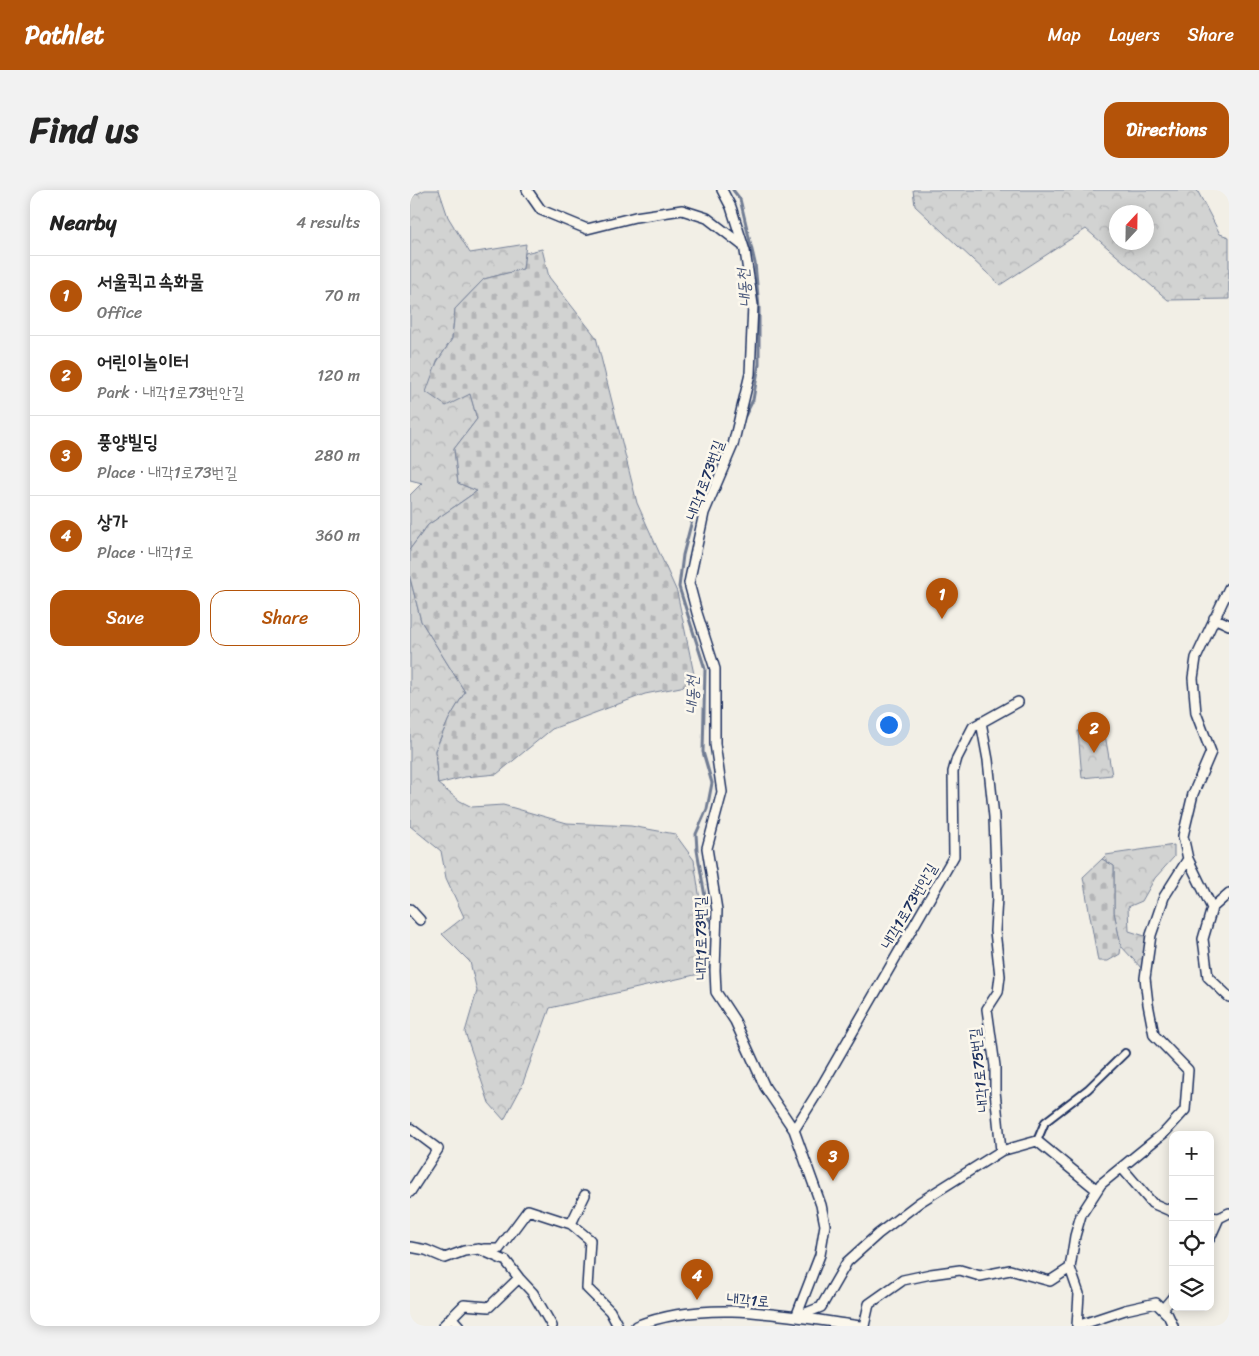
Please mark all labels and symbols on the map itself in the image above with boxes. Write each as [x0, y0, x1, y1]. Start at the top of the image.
north arrow [1109, 205, 1154, 250]
water label: 내동천 [728, 265, 760, 309]
street label: 내각1로73번길 [678, 436, 732, 524]
pin: 1 [926, 578, 958, 619]
water label: 내동천 [677, 673, 707, 715]
your location [876, 712, 902, 738]
pin: 2 [1078, 712, 1110, 753]
street label: 내각1로73번안길 [874, 858, 944, 954]
street label: 내각1로73번길 [687, 896, 715, 980]
street label: 내각1로75번길 [962, 1027, 996, 1113]
pin: 3 [817, 1140, 849, 1181]
pin: 4 [681, 1259, 713, 1300]
street label: 내각1로 [726, 1286, 770, 1314]

